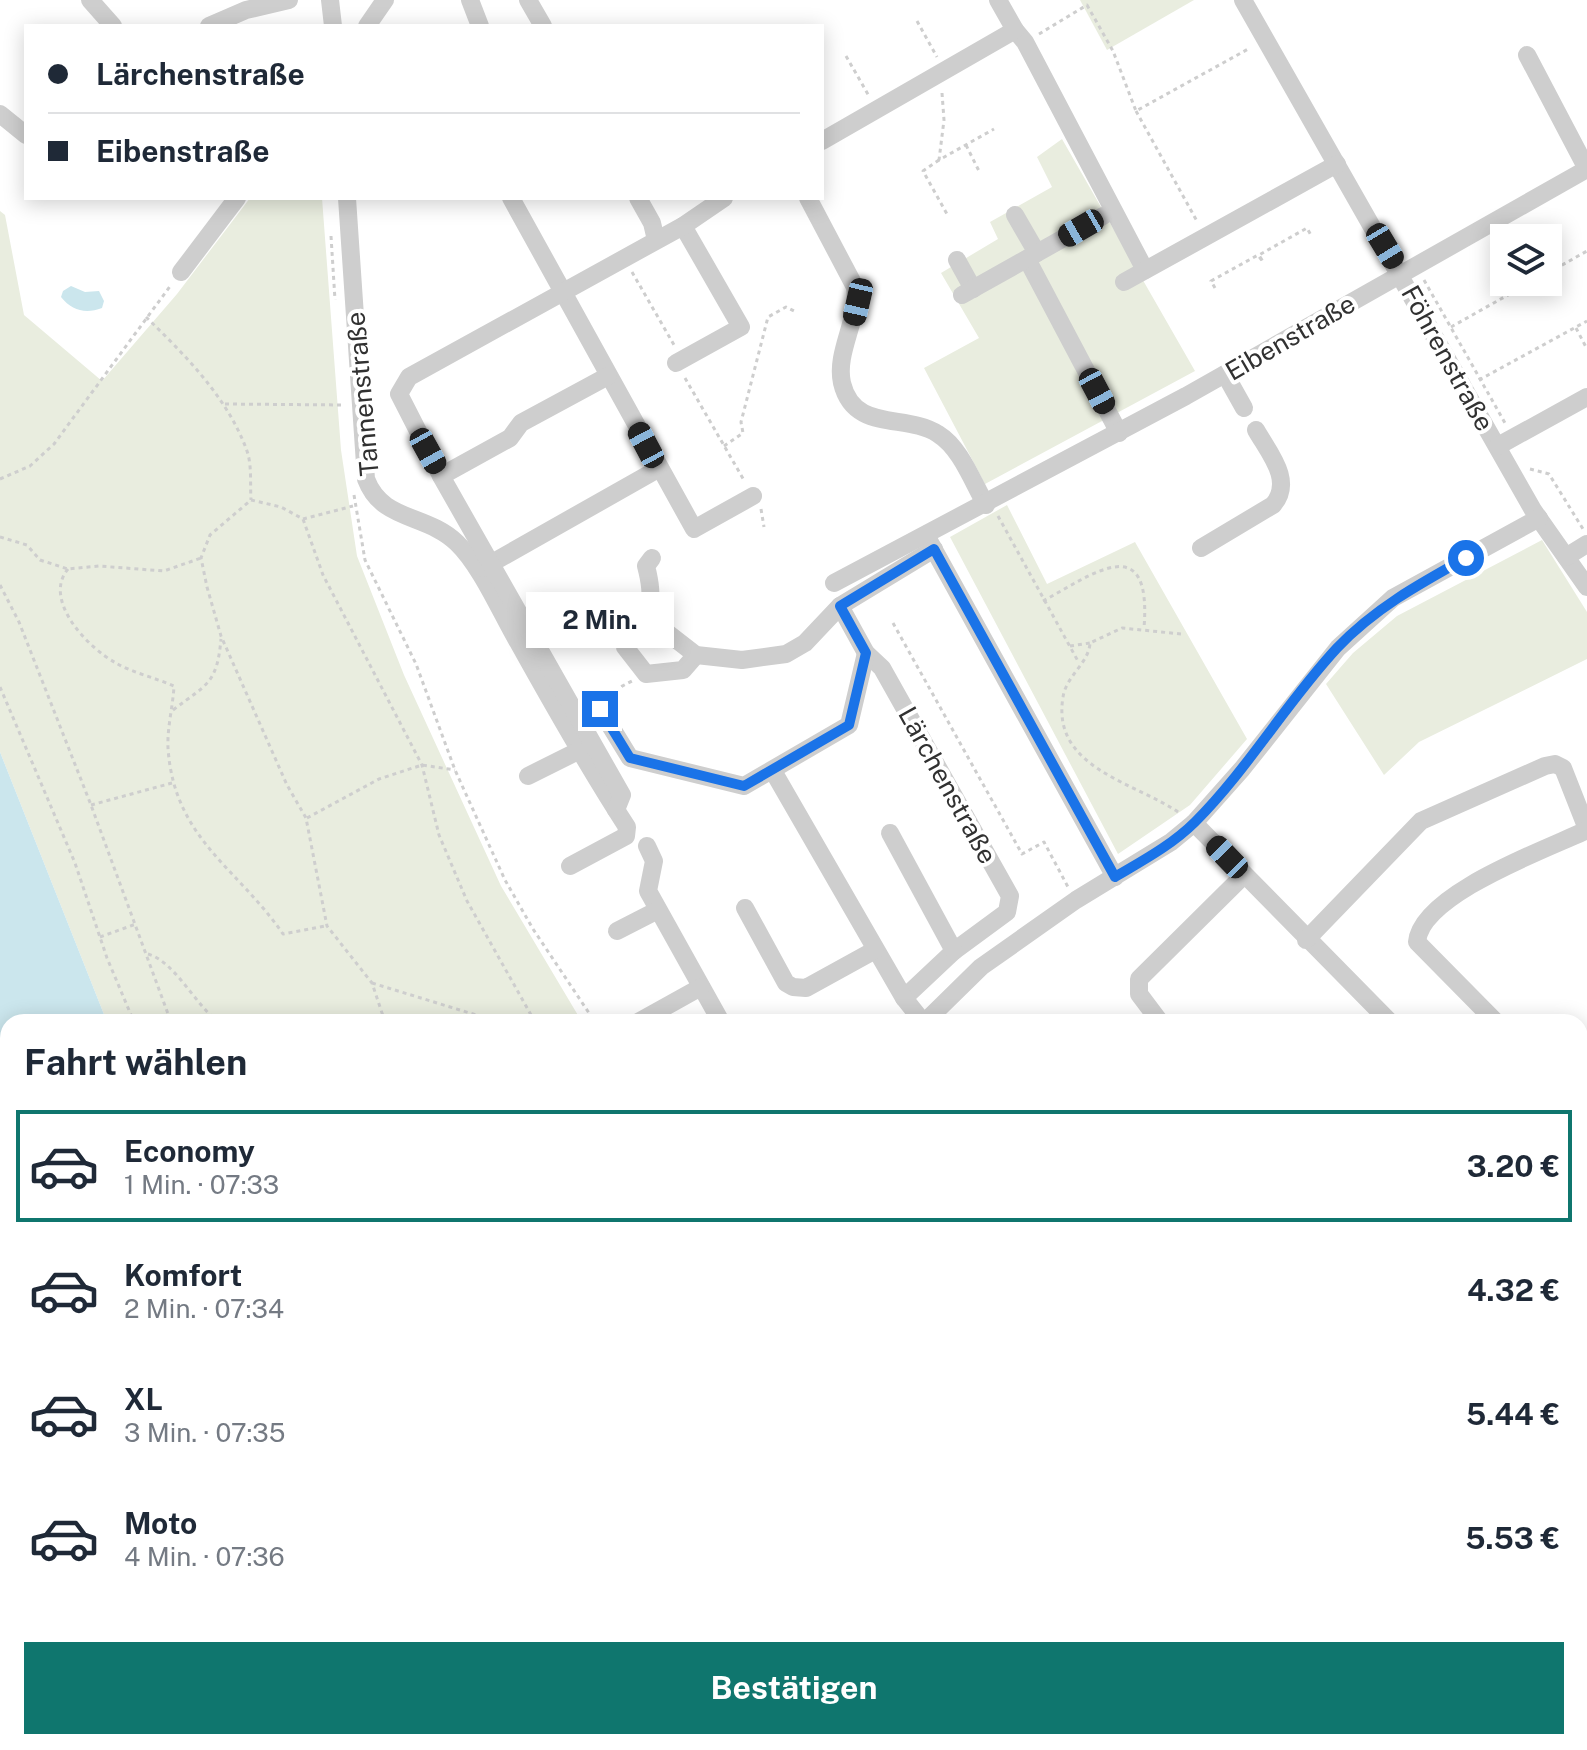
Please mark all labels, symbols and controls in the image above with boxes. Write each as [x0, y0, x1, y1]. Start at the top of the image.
text: Lärchenstraße [96, 56, 305, 92]
text: Eibenstraße [96, 133, 270, 169]
car [1054, 206, 1108, 250]
car [1362, 219, 1408, 273]
map controls [1490, 224, 1562, 296]
button: layers [1490, 224, 1562, 296]
car [841, 276, 875, 328]
street label: Föhrenstraße [1395, 280, 1501, 436]
street label: Eibenstraße [1220, 287, 1360, 387]
street label: Tannenstraße [339, 310, 385, 478]
car [1075, 364, 1119, 418]
car [624, 418, 668, 472]
car [406, 424, 450, 478]
route start [1448, 540, 1484, 576]
callout: 2 Min. [526, 593, 674, 649]
text: 2 Min. [562, 604, 638, 635]
route end [582, 691, 618, 727]
street label: Lärchenstraße [892, 701, 1004, 869]
car [1202, 831, 1252, 883]
text: Fahrt wählen [24, 1041, 247, 1083]
icon: car [28, 1130, 100, 1202]
text: Economy [124, 1133, 255, 1169]
text: 3.20 € [1467, 1148, 1560, 1184]
text: 1 Min. · 07:33 [124, 1169, 279, 1200]
icon: car [28, 1254, 100, 1326]
text: Komfort [124, 1257, 242, 1293]
text: 4.32 € [1467, 1272, 1560, 1308]
text: 2 Min. · 07:34 [124, 1293, 284, 1324]
icon: car [28, 1378, 100, 1450]
text: XL [124, 1381, 163, 1417]
text: 5.44 € [1466, 1396, 1560, 1432]
text: 3 Min. · 07:35 [124, 1417, 285, 1448]
icon: car [28, 1502, 100, 1574]
text: Moto [124, 1505, 197, 1541]
text: 5.53 € [1465, 1520, 1560, 1556]
text: 4 Min. · 07:36 [124, 1541, 285, 1572]
button: Bestätigen [24, 1642, 1564, 1734]

